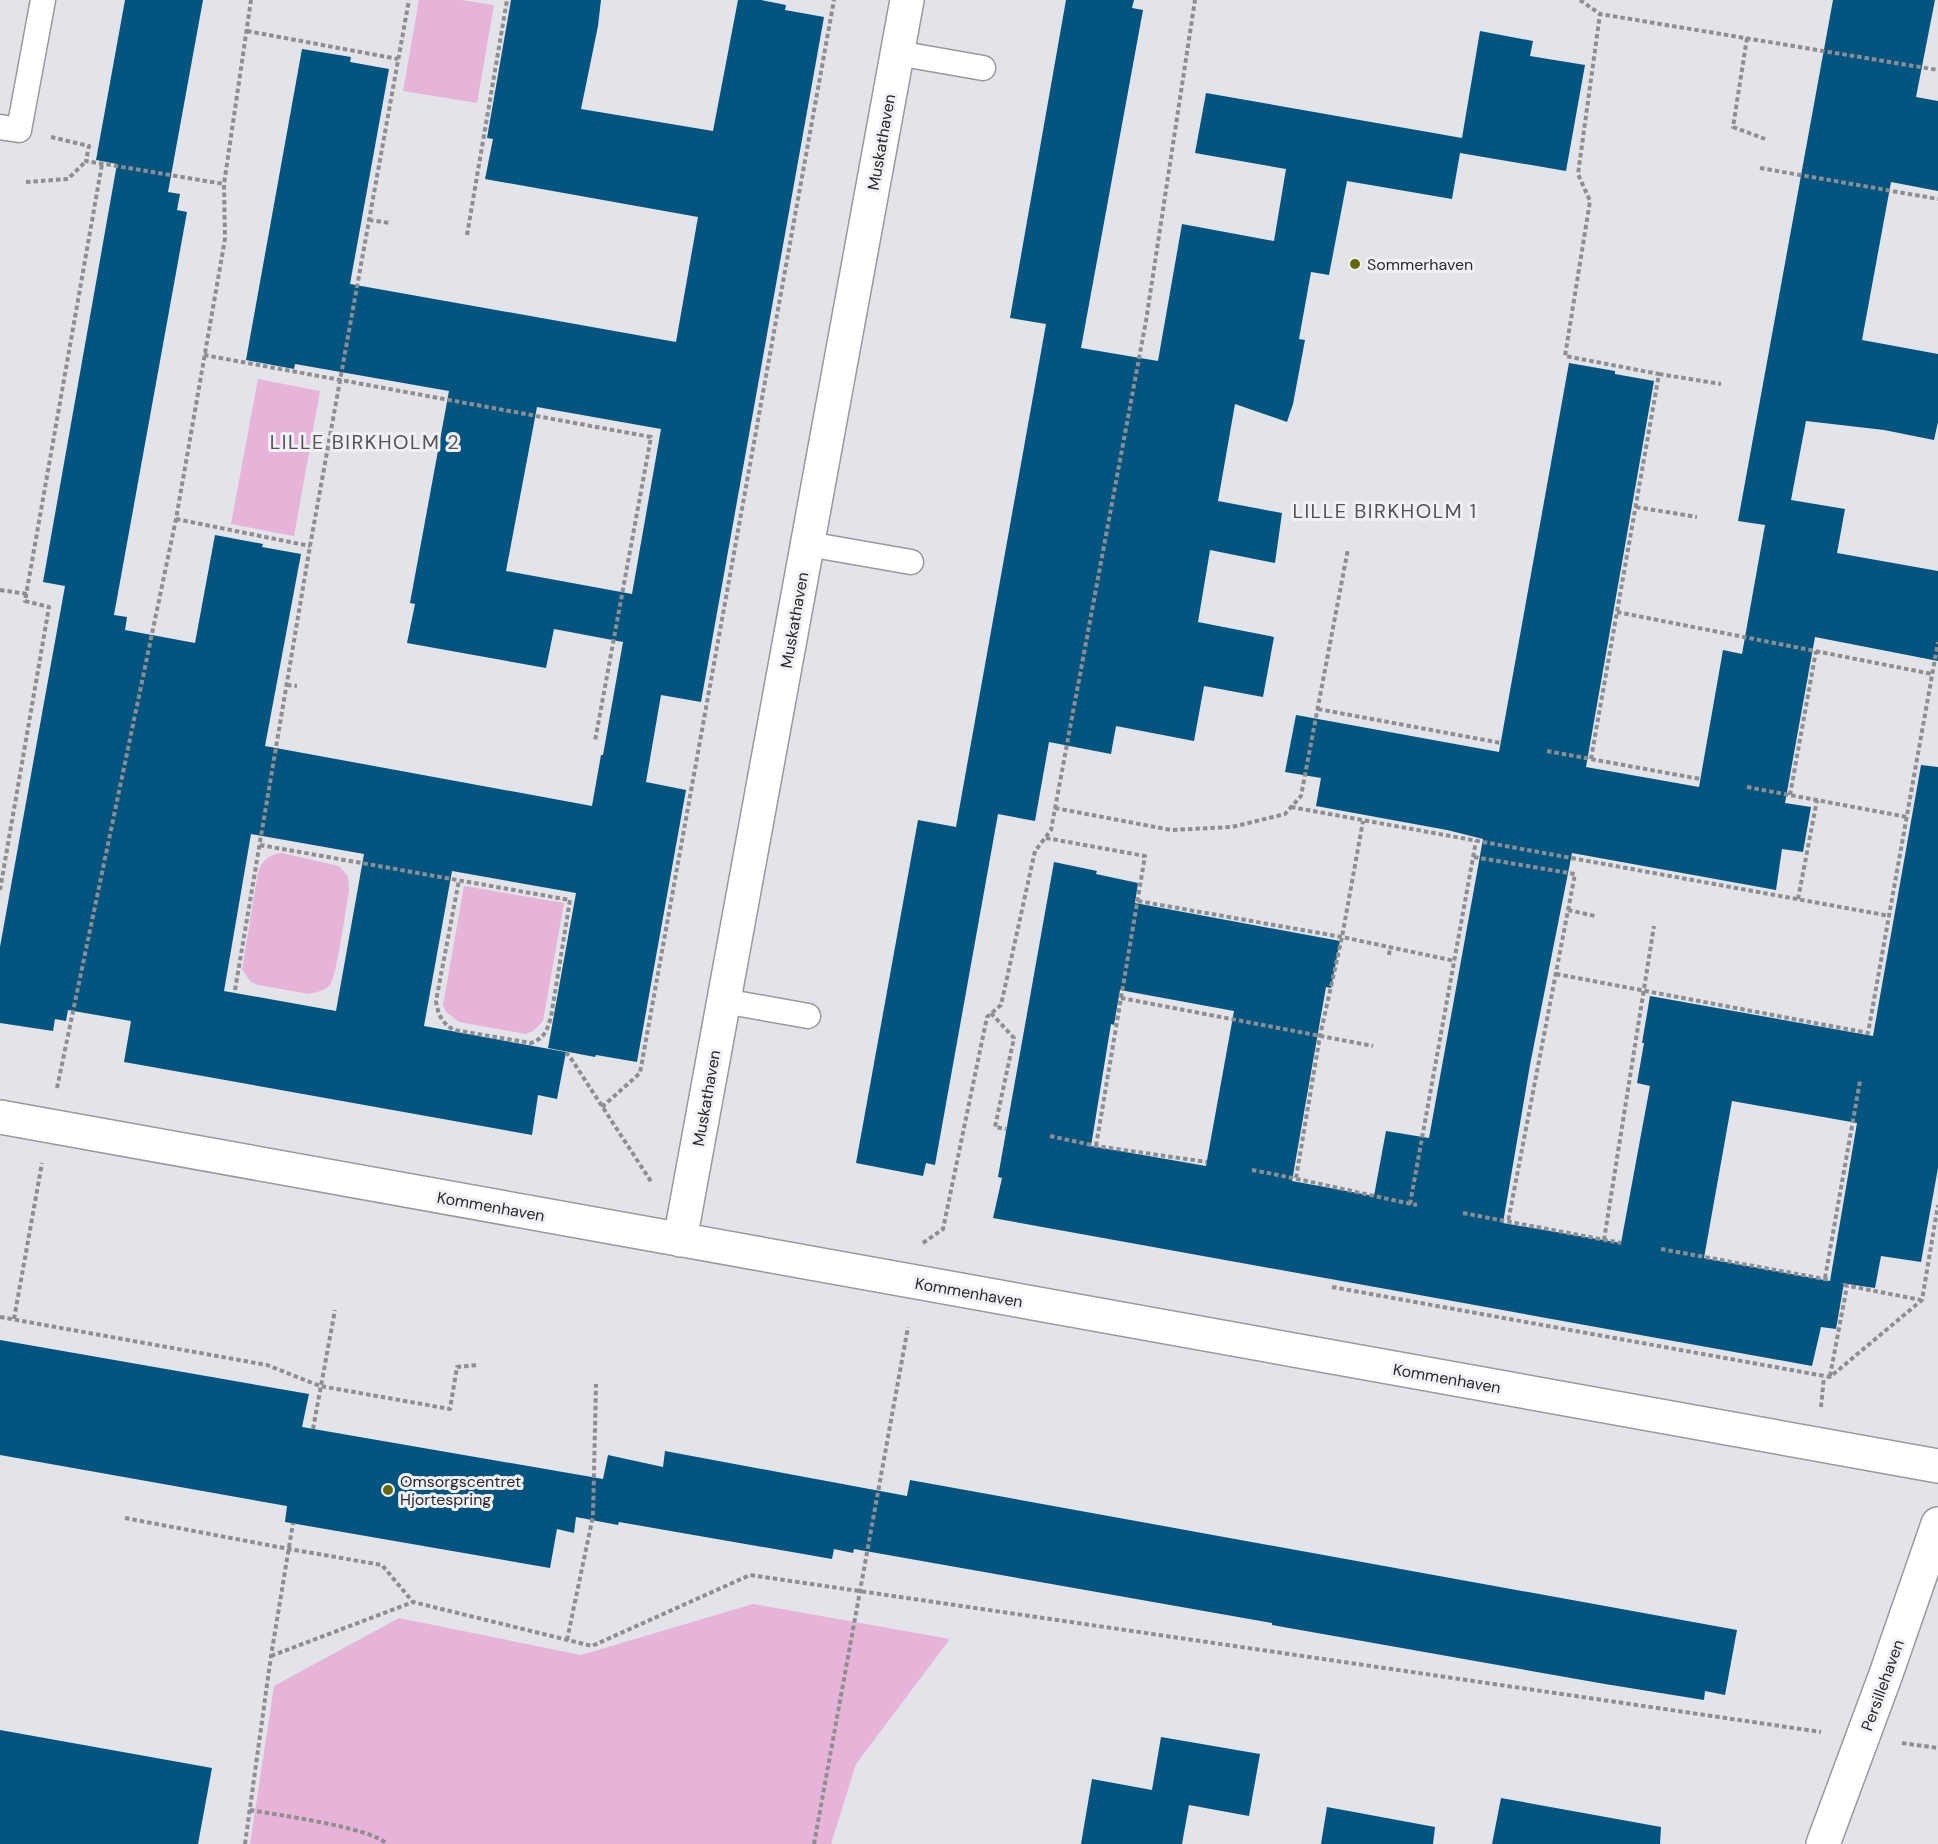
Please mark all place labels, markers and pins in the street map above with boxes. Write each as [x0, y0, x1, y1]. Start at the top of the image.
place label: Sommerhaven [1367, 254, 1473, 275]
marker: Sommerhaven [1348, 257, 1362, 271]
place label: Omsorgscentret Hjortespring [400, 1471, 521, 1510]
marker: Omsorgscentret Hjortespring [381, 1483, 395, 1497]

